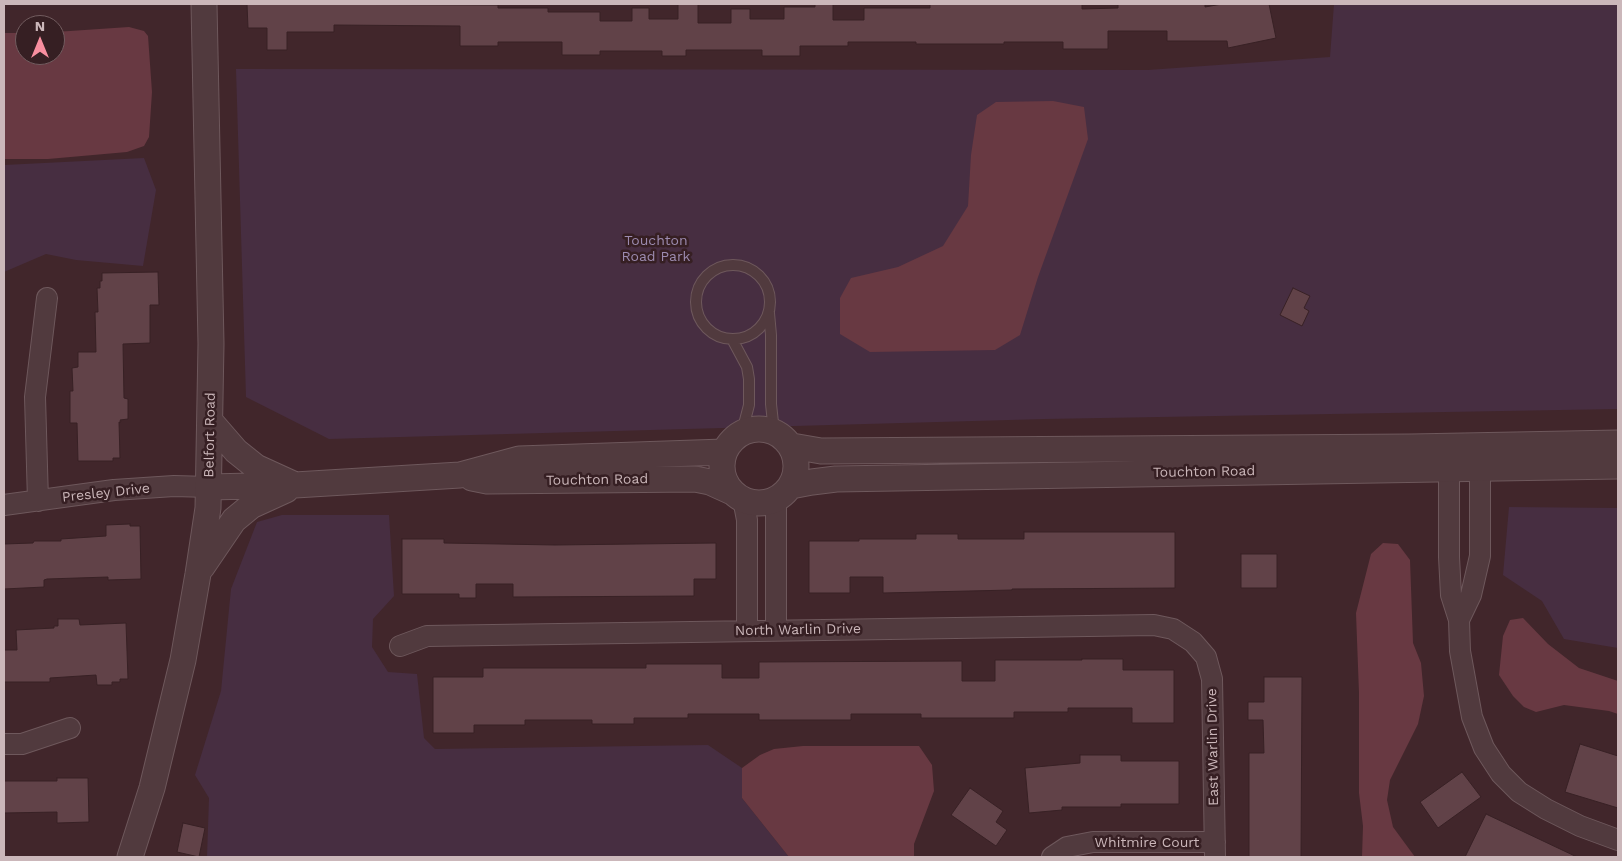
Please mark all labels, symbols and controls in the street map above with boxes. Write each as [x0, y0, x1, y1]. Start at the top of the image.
north arrow [15, 15, 65, 65]
text: N [35, 18, 45, 34]
park label: Touchton Road Park [621, 233, 691, 266]
street label: Belfort Road [201, 392, 219, 478]
street label: Touchton Road [1153, 463, 1255, 481]
street label: Touchton Road [546, 471, 648, 489]
street label: Presley Drive [61, 480, 151, 506]
street label: North Warlin Drive [735, 621, 861, 639]
street label: East Warlin Drive [1204, 688, 1222, 806]
street label: Whitmire Court [1095, 835, 1199, 851]

